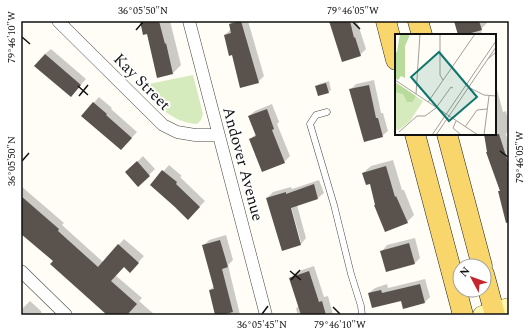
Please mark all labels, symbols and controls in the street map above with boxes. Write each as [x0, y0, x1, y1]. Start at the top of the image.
text: 36°05'50"N [118, 3, 168, 19]
text: 79°46'05"W [327, 3, 379, 19]
text: 79°46'10"W [4, 11, 20, 63]
inset map [395, 34, 496, 135]
street label: Kay Street [108, 48, 176, 116]
street label: Andover Avenue [216, 104, 270, 224]
text: 79°46'05"W [512, 131, 528, 183]
text: 36°05'50"N [4, 136, 20, 186]
north arrow [452, 258, 492, 298]
text: N [455, 263, 474, 281]
text: 36°05'45"N [237, 317, 287, 333]
text: 79°46'10"W [314, 317, 366, 333]

